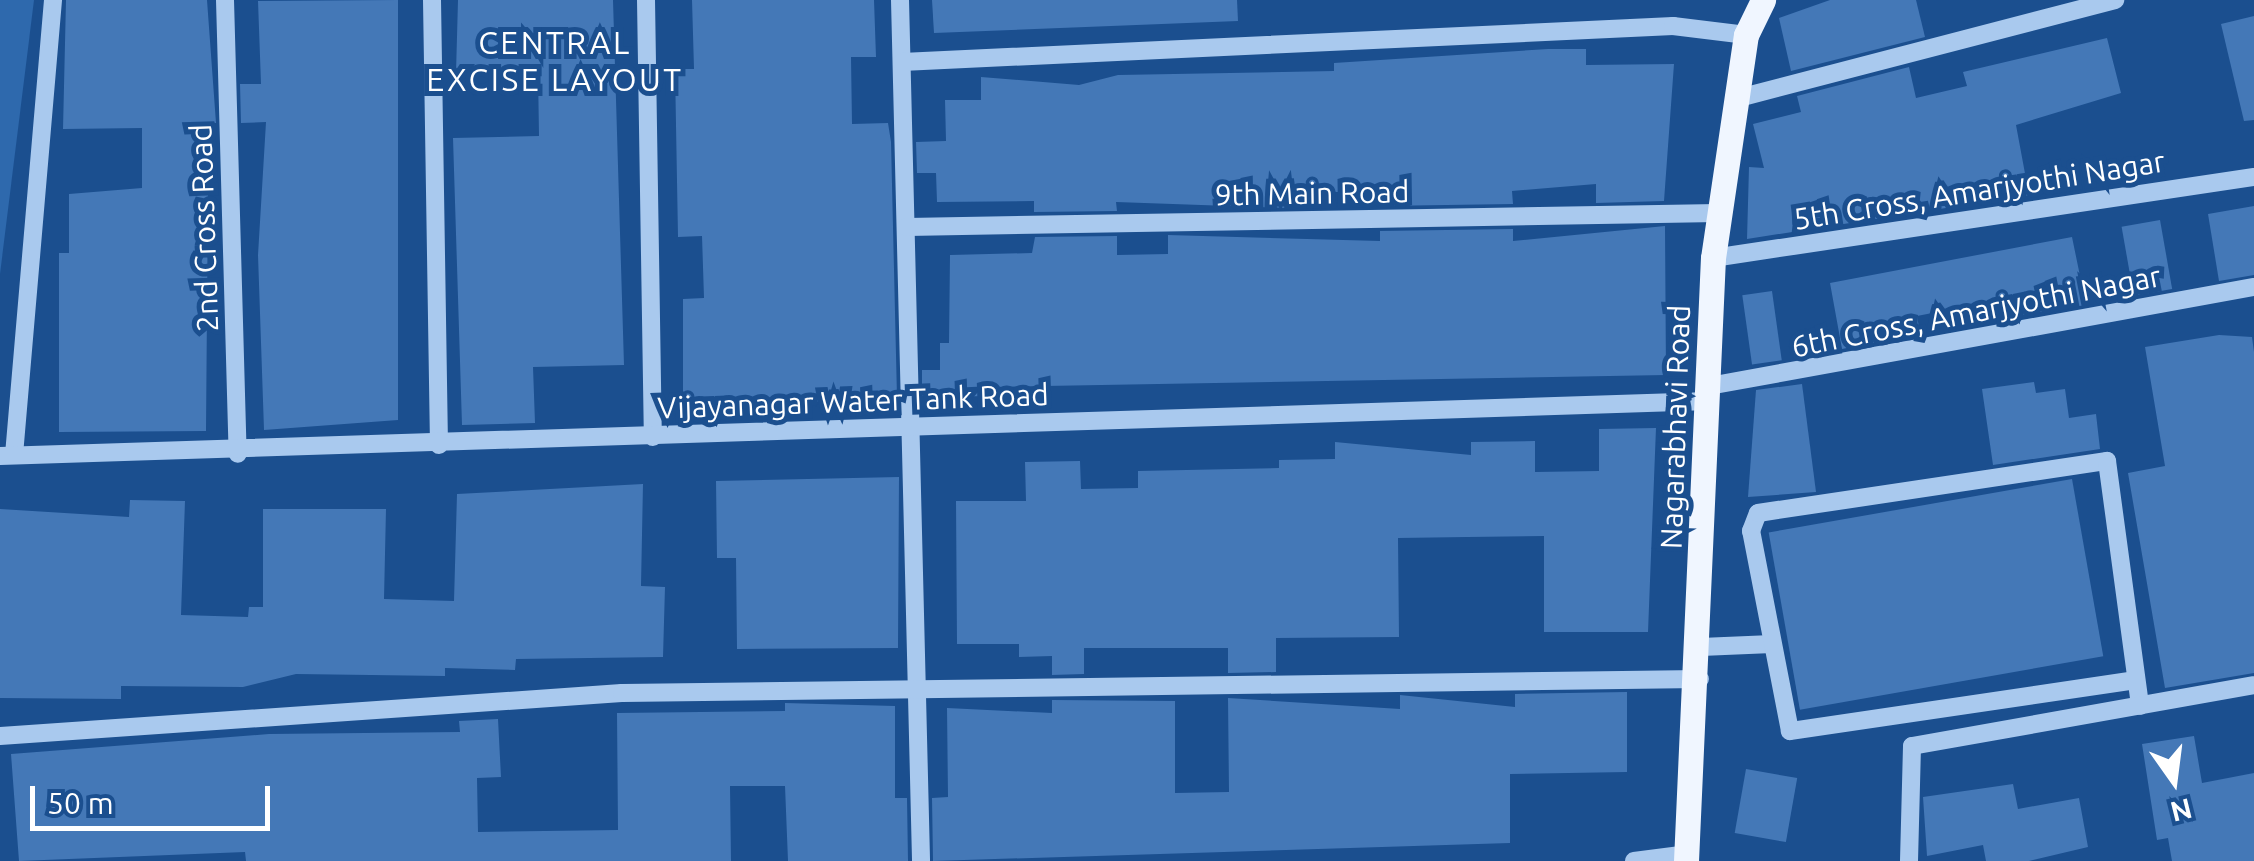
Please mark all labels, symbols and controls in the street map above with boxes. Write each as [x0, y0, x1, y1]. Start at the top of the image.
district label: CENTRAL EXCISE LAYOUT [426, 24, 684, 99]
street label: 2nd Cross Road [182, 124, 226, 332]
street label: 5th Cross, Amarjyothi Nagar [1791, 143, 2167, 237]
street label: 9th Main Road [1214, 173, 1410, 213]
street label: 6th Cross, Amarjyothi Nagar [1788, 257, 2164, 365]
street label: Nagarabhavi Road [1653, 304, 1697, 550]
street label: Vijayanagar Water Tank Road [657, 376, 1049, 426]
north arrow [2124, 731, 2224, 831]
scale bar [35, 766, 275, 828]
text: 50 m [47, 786, 114, 820]
text: N [2168, 793, 2195, 828]

